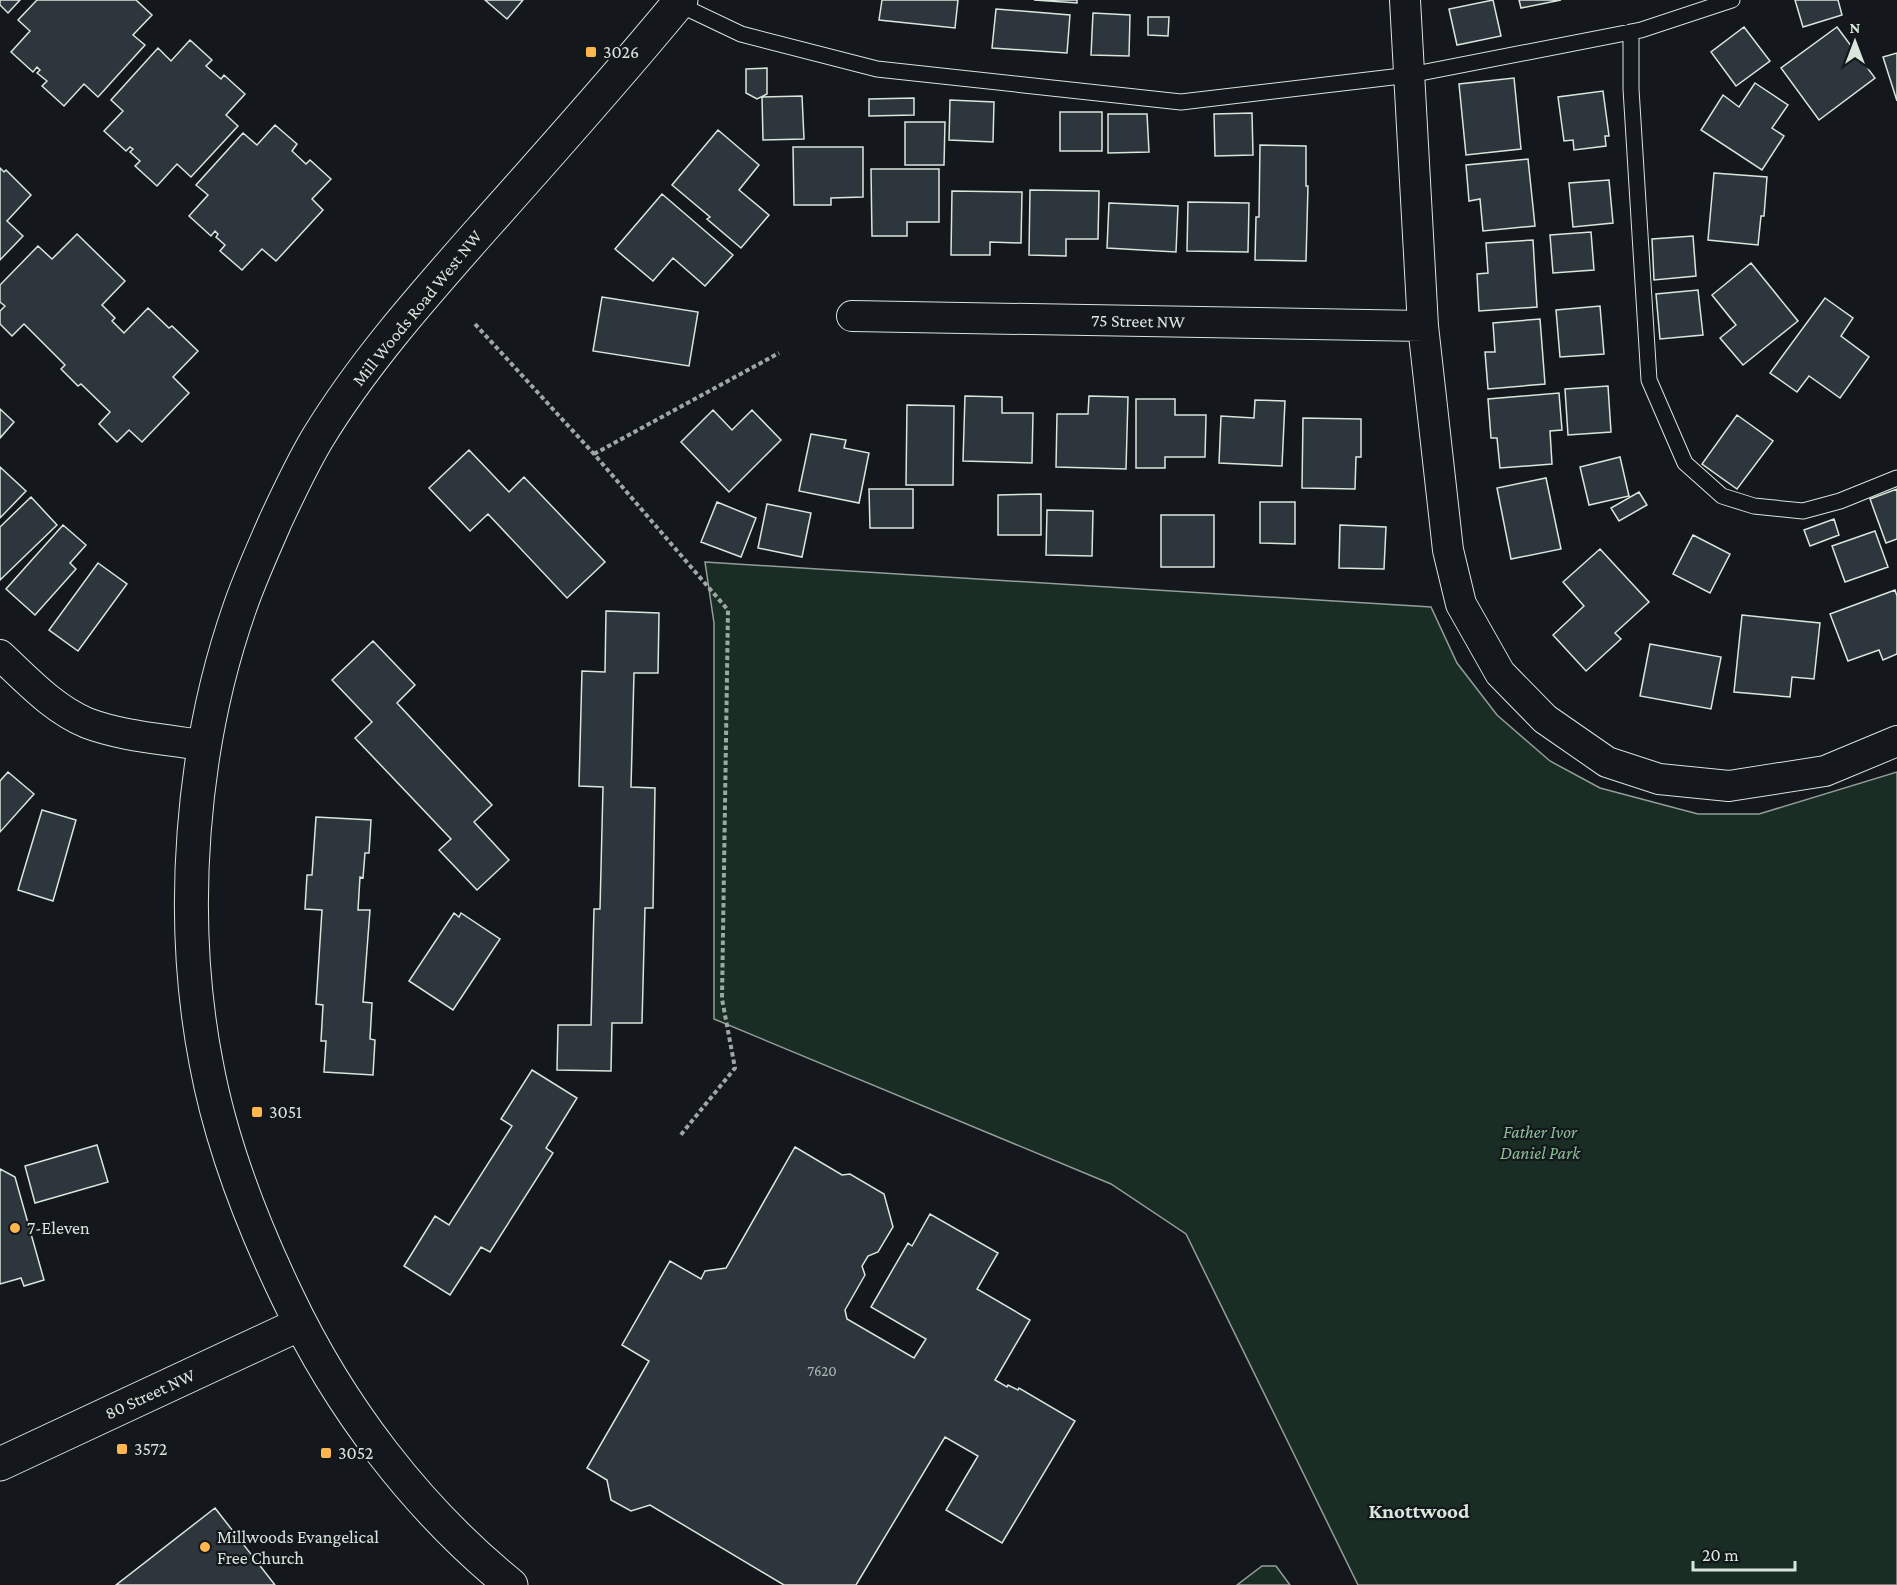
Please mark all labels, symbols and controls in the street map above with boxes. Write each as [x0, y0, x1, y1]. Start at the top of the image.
north arrow [1825, 12, 1885, 72]
text: N [1850, 19, 1861, 36]
place label: 3026 [603, 42, 639, 62]
marker: 3026 [584, 45, 598, 59]
street label: Mill Woods Road West NW [348, 226, 486, 390]
street label: 75 Street NW [1091, 310, 1186, 332]
place label: 3051 [269, 1102, 302, 1122]
marker: 3051 [250, 1105, 264, 1119]
park label: Father Ivor Daniel Park [1500, 1122, 1581, 1163]
place label: 7-Eleven [27, 1218, 90, 1238]
marker: 7-Eleven [8, 1221, 22, 1235]
house number: 7620 [807, 1363, 837, 1379]
street label: 80 Street NW [102, 1364, 199, 1424]
place label: 3572 [134, 1439, 167, 1459]
marker: 3572 [115, 1442, 129, 1456]
place label: 3052 [338, 1443, 373, 1463]
marker: 3052 [319, 1446, 333, 1460]
district label: Knottwood [1369, 1499, 1470, 1523]
place label: Millwoods Evangelical Free Church [217, 1527, 379, 1568]
scale bar [1693, 1534, 1795, 1572]
marker: Millwoods Evangelical Free Church [198, 1540, 212, 1554]
text: 20 m [1702, 1545, 1739, 1565]

